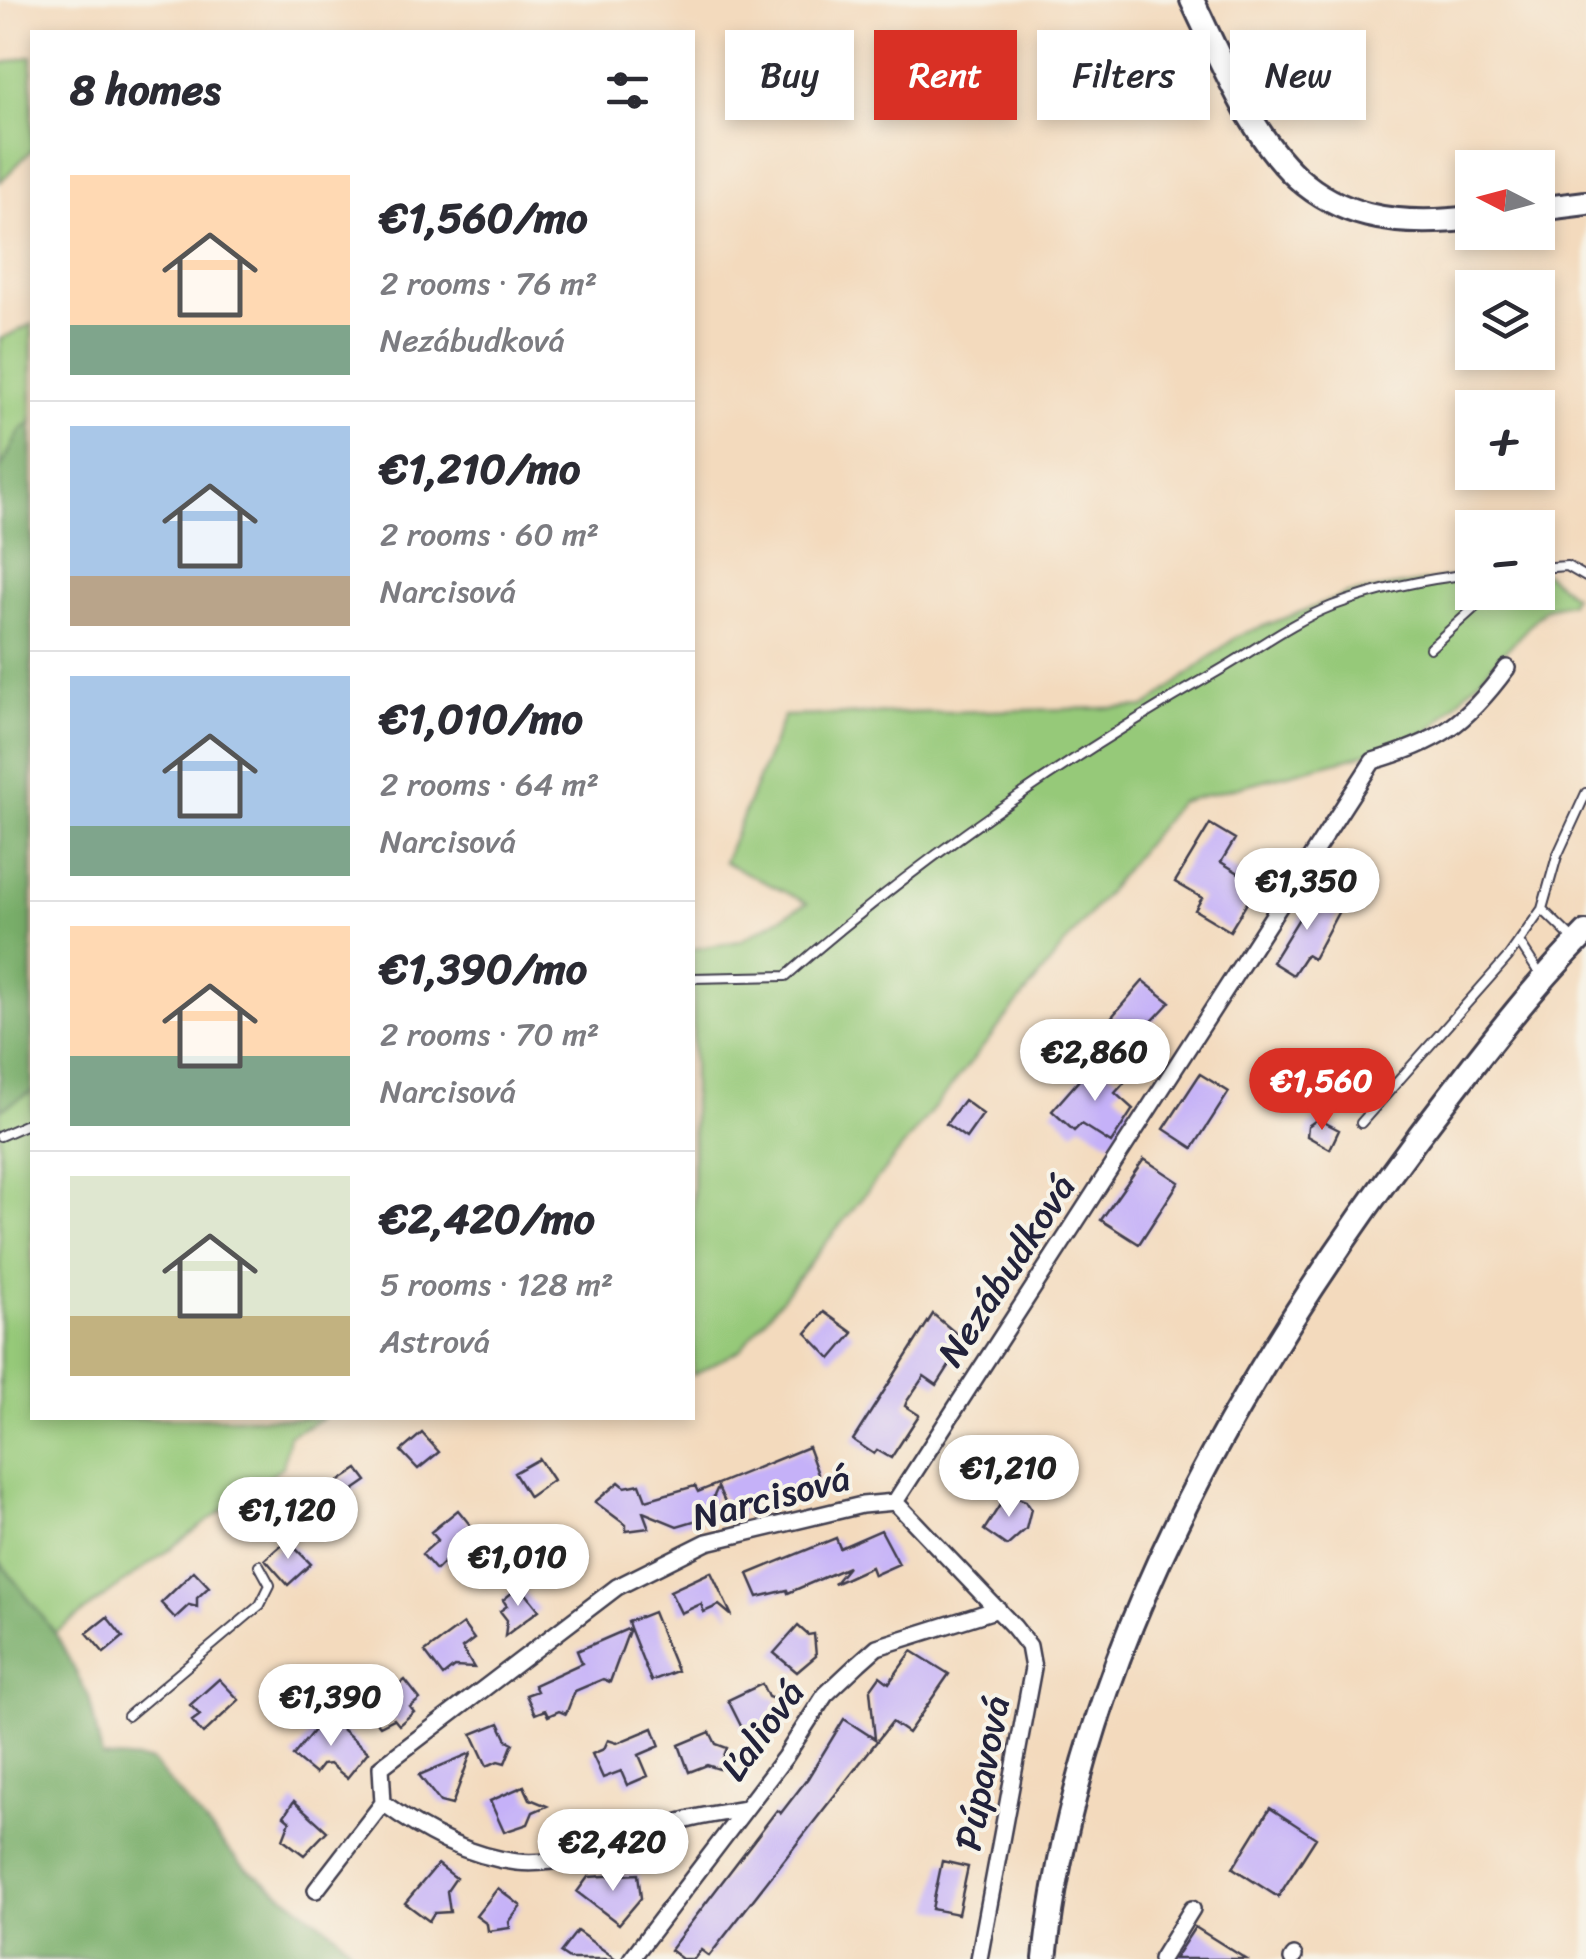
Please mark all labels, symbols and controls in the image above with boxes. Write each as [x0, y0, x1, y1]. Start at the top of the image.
chip: Buy [725, 30, 854, 120]
chip: Rent [874, 30, 1017, 120]
chip: Filters [1037, 30, 1210, 120]
chip: New [1230, 30, 1366, 120]
text: 8 homes [70, 53, 221, 127]
icon: filters [600, 63, 655, 118]
north arrow [1455, 150, 1555, 250]
map controls [1455, 150, 1555, 610]
text: €1,560/mo [380, 181, 588, 255]
icon: home [150, 215, 270, 335]
text: 2 rooms · 76 m² [380, 255, 597, 312]
button: layers [1455, 270, 1555, 370]
text: Nezábudková [380, 312, 565, 369]
button: + [1455, 390, 1555, 490]
text: €1,210/mo [380, 432, 580, 506]
icon: home [150, 466, 270, 586]
text: 2 rooms · 60 m² [380, 506, 599, 563]
button: − [1455, 510, 1555, 610]
text: Narcisová [380, 563, 516, 620]
text: €1,010/mo [380, 682, 583, 756]
icon: home [150, 716, 270, 836]
text: 2 rooms · 64 m² [380, 756, 599, 813]
text: Narcisová [380, 813, 516, 870]
pin: €1,350 [1226, 848, 1388, 933]
text: €1,350 [1257, 852, 1357, 909]
text: €1,390/mo [380, 932, 587, 1006]
icon: home [150, 966, 270, 1086]
text: 2 rooms · 70 m² [380, 1006, 599, 1063]
pin: €2,860 [1014, 1019, 1176, 1104]
text: €2,860 [1042, 1023, 1148, 1080]
pin: €1,560 [1241, 1048, 1403, 1133]
text: €1,560 [1271, 1052, 1373, 1109]
text: Narcisová [380, 1063, 516, 1120]
street label: Nezábudková [919, 1160, 1094, 1381]
text: €2,420/mo [380, 1182, 595, 1256]
icon: home [150, 1216, 270, 1336]
text: 5 rooms · 128 m² [380, 1256, 613, 1313]
text: Astrová [380, 1313, 490, 1370]
pin: €1,210 [928, 1435, 1090, 1520]
text: €1,210 [961, 1439, 1057, 1496]
street label: Narcisová [684, 1444, 858, 1551]
pin: €1,120 [207, 1477, 369, 1562]
text: €1,120 [240, 1481, 336, 1538]
pin: €1,010 [437, 1524, 599, 1609]
text: €1,010 [469, 1528, 567, 1585]
pin: €1,390 [250, 1664, 412, 1749]
street label: Ľaliová [702, 1665, 823, 1796]
text: €1,390 [280, 1668, 382, 1725]
street label: Púpavová [935, 1690, 1030, 1856]
pin: €2,420 [532, 1809, 694, 1894]
text: €2,420 [559, 1813, 667, 1870]

